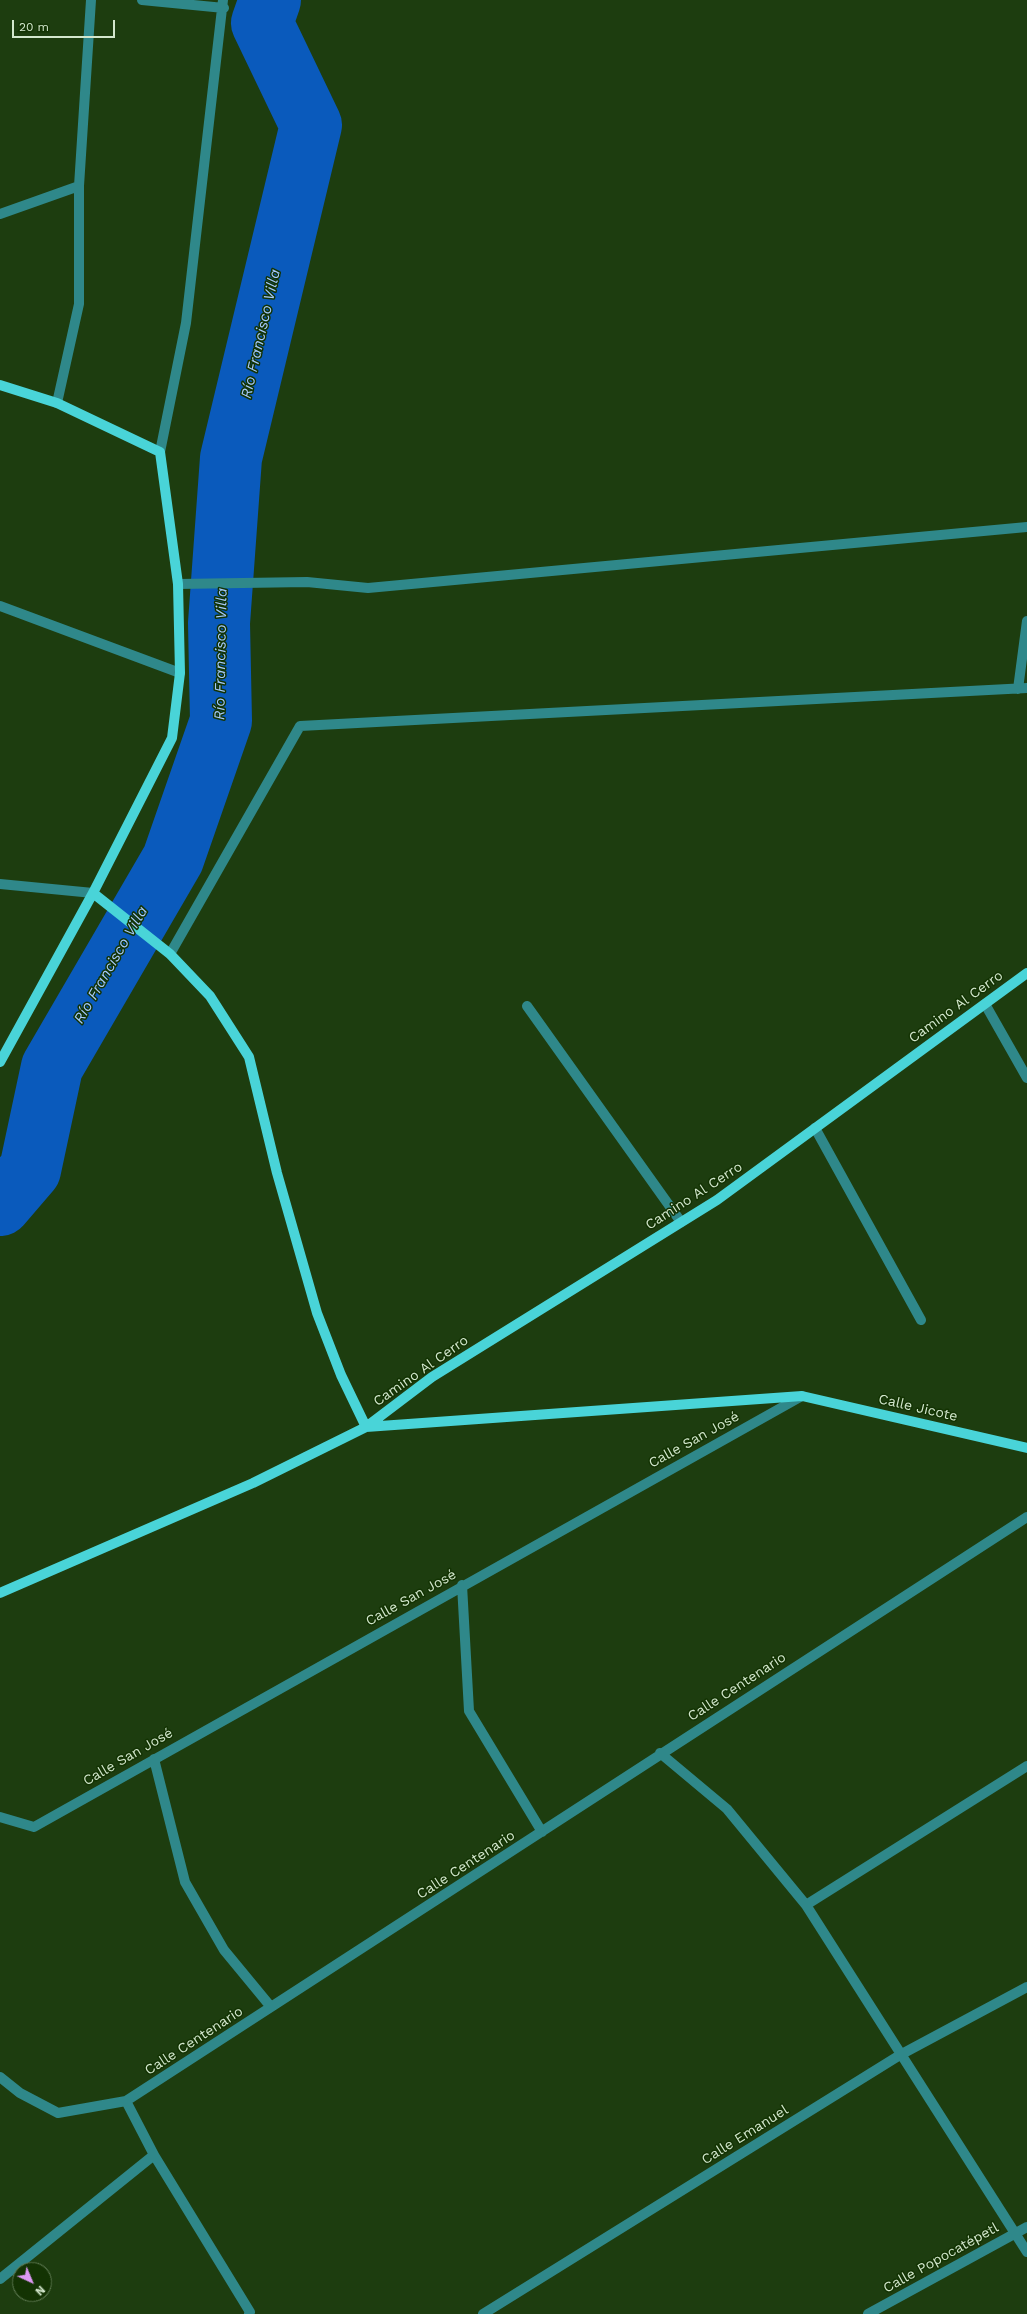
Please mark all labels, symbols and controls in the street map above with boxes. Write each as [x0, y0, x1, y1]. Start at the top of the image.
scale bar [14, 12, 117, 38]
text: 20 m [19, 20, 49, 34]
water label: Río Francisco Villa [237, 268, 285, 400]
water label: Río Francisco Villa [211, 588, 231, 720]
water label: Río Francisco Villa [70, 903, 152, 1027]
street label: Camino Al Cerro [906, 967, 1006, 1047]
street label: Camino Al Cerro [642, 1158, 746, 1234]
street label: Camino Al Cerro [370, 1332, 472, 1410]
street label: Calle Jicote [877, 1391, 959, 1425]
street label: Calle San José [646, 1408, 742, 1472]
street label: Calle San José [363, 1566, 459, 1630]
street label: Calle Centenario [685, 1649, 789, 1725]
street label: Calle San José [80, 1725, 176, 1789]
street label: Calle Centenario [414, 1827, 518, 1903]
street label: Calle Centenario [142, 2003, 246, 2079]
street label: Calle Emanuel [699, 2102, 791, 2168]
street label: Calle Popocatépetl [880, 2219, 1002, 2297]
north arrow [12, 2262, 52, 2302]
text: N [33, 2283, 47, 2298]

